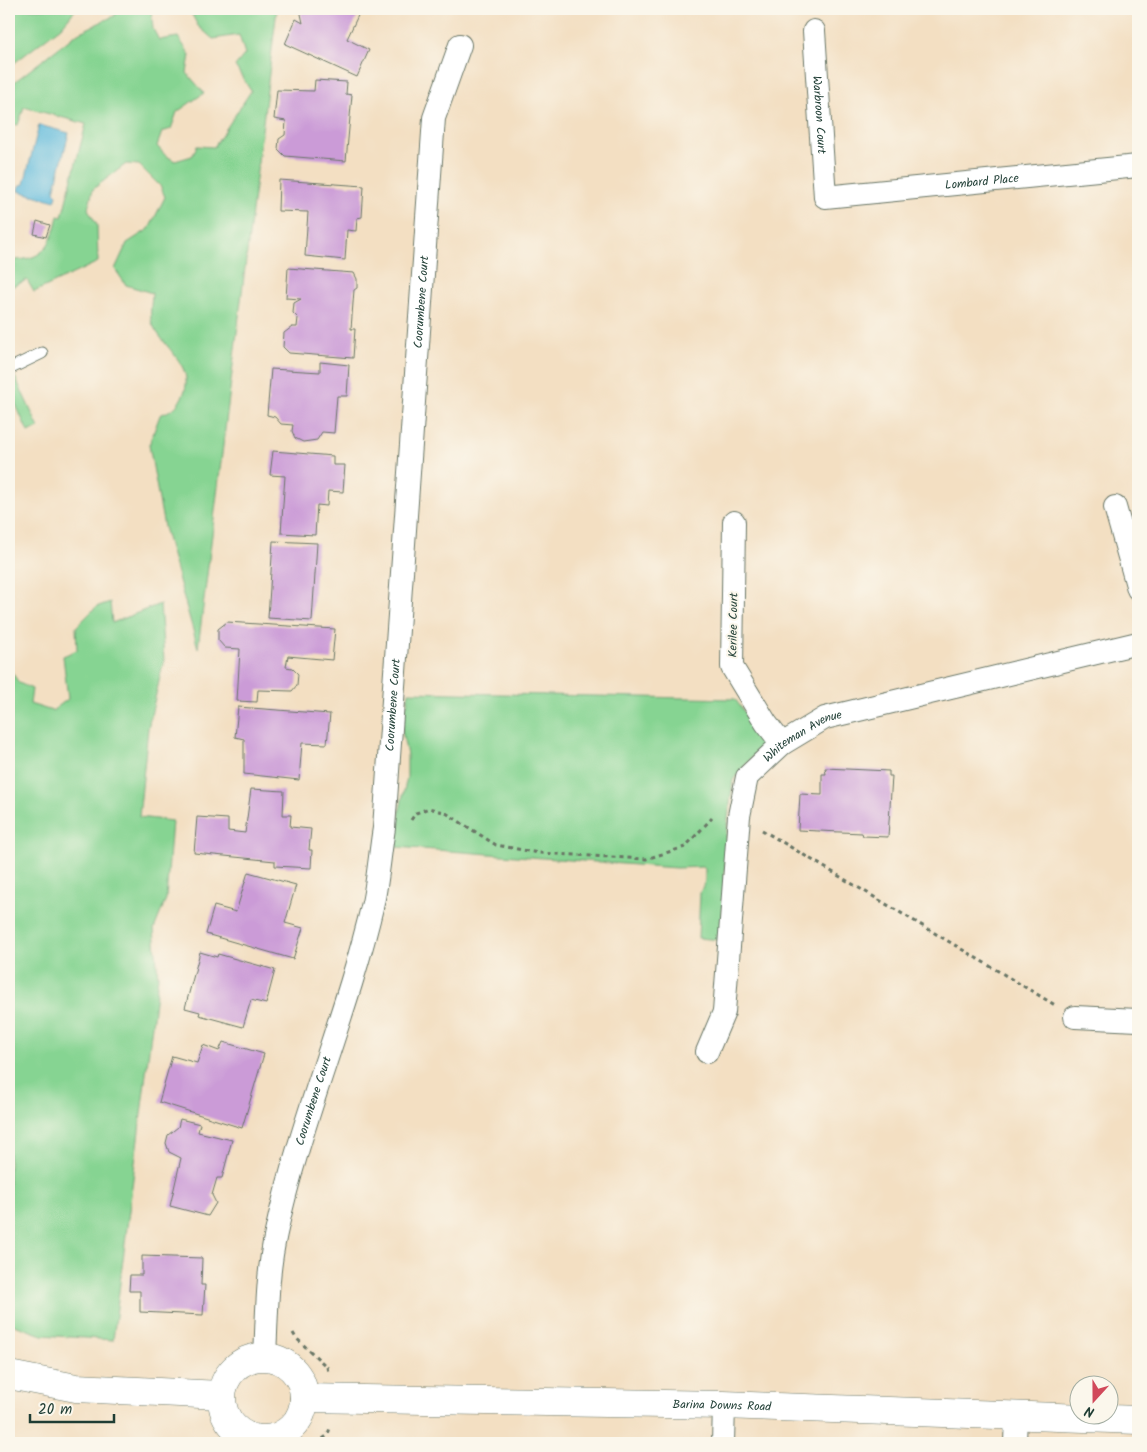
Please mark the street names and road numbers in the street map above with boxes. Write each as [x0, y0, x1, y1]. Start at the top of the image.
street label: Warbroon Court [807, 75, 831, 155]
street label: Lombard Place [944, 169, 1020, 195]
street label: Coorumbene Court [409, 255, 434, 349]
street label: Kerilee Court [723, 592, 744, 658]
street label: Coorumbene Court [380, 658, 406, 752]
street label: Whiteman Avenue [759, 705, 845, 767]
street label: Coorumbene Court [290, 1054, 337, 1148]
street label: Barina Downs Road [672, 1395, 773, 1417]

